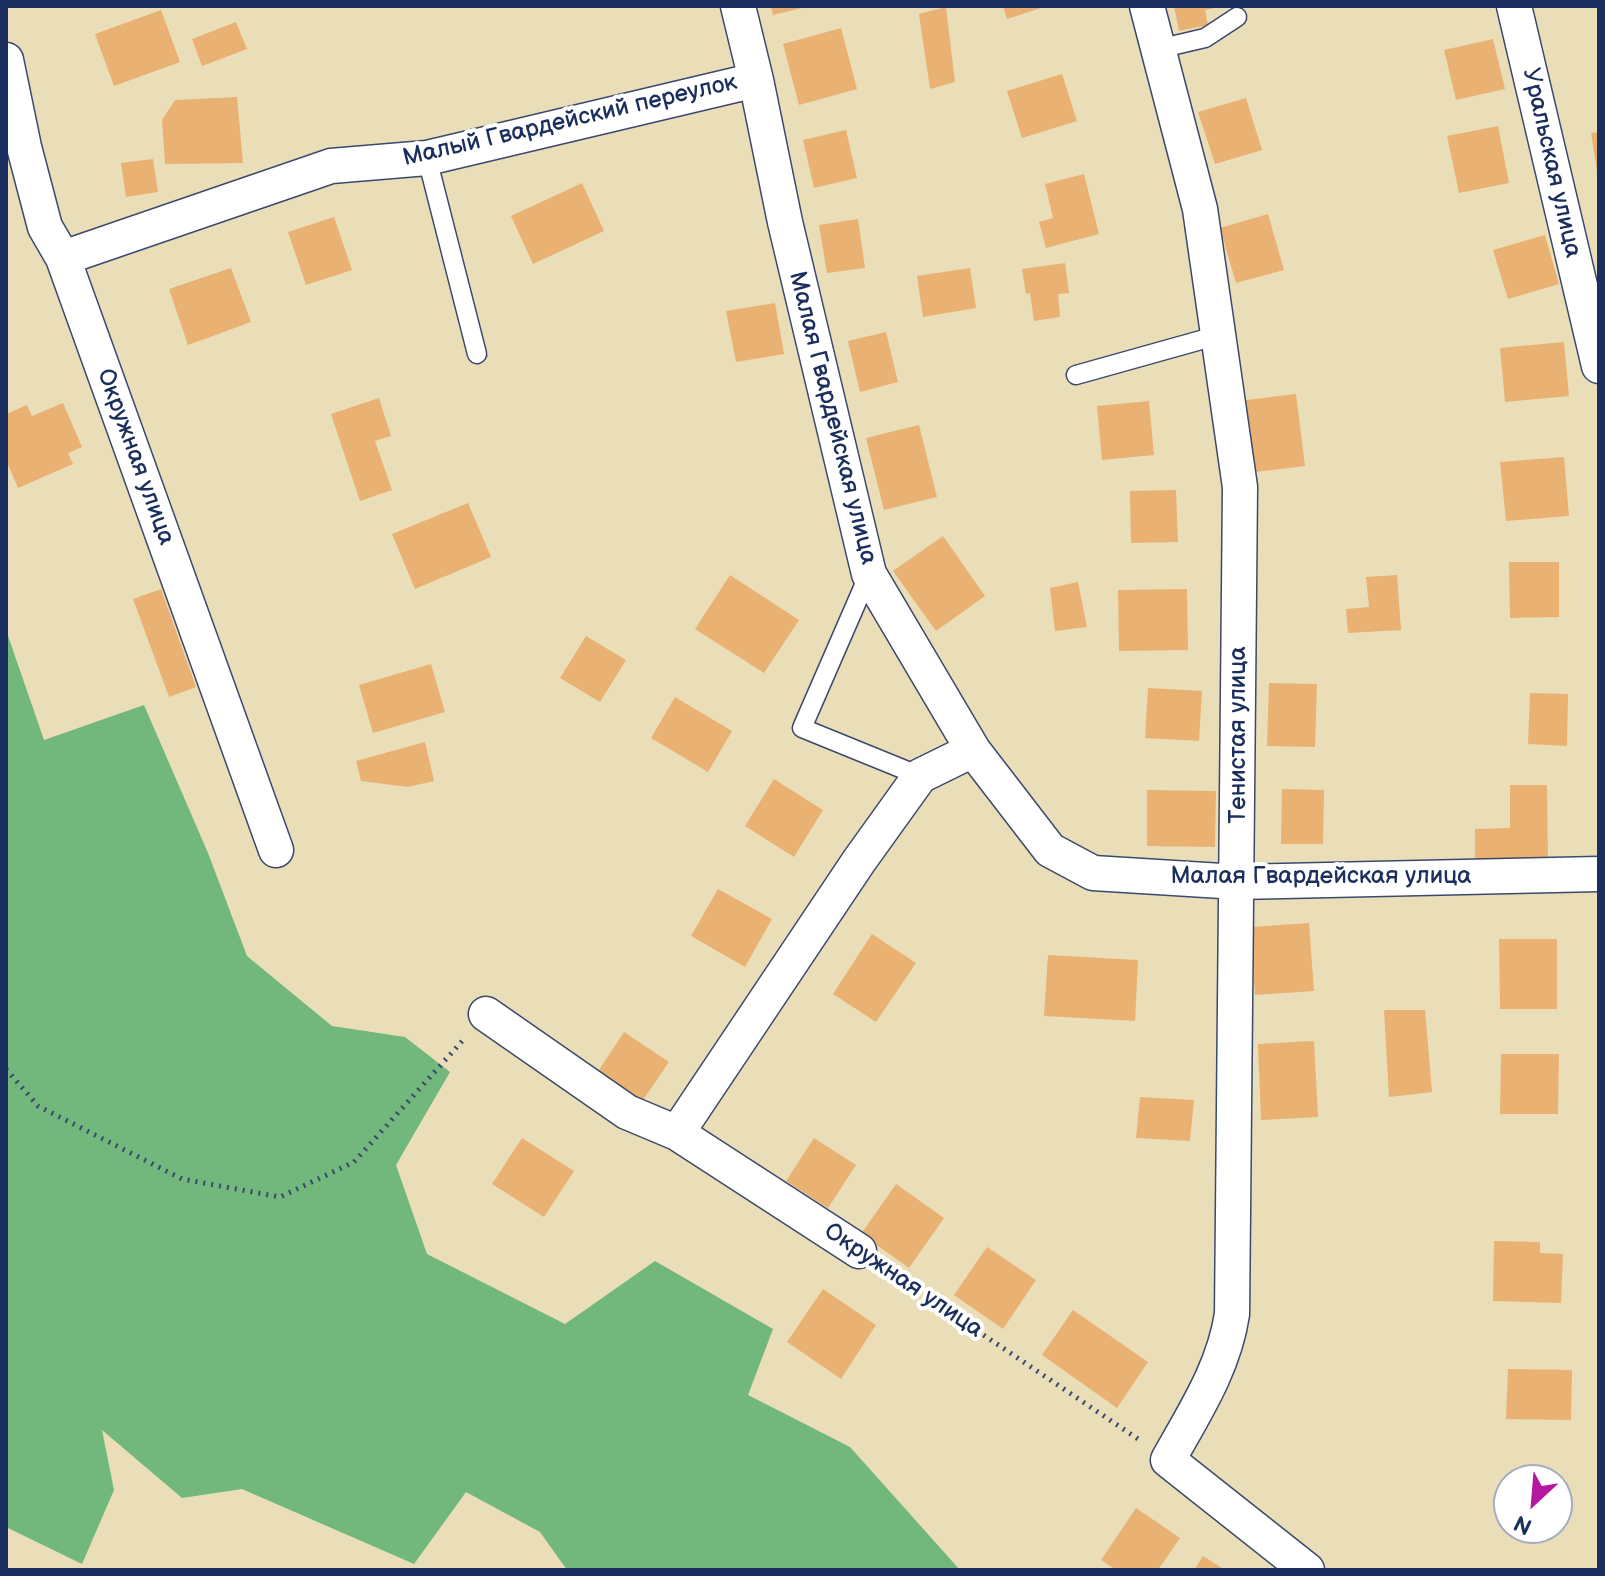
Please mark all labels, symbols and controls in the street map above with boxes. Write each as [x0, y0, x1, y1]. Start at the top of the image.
street label: Уральская улица [1515, 66, 1587, 260]
street label: Малый Гвардейский переулок [400, 68, 740, 174]
street label: Малая Гвардейская улица [782, 269, 882, 567]
street label: Окружная улица [90, 365, 180, 549]
street label: Тенистая улица [1225, 646, 1253, 824]
street label: Малая Гвардейская улица [1171, 863, 1471, 891]
street label: Окружная улица [818, 1217, 988, 1345]
north arrow [1493, 1464, 1573, 1544]
text: N [1510, 1508, 1536, 1540]

